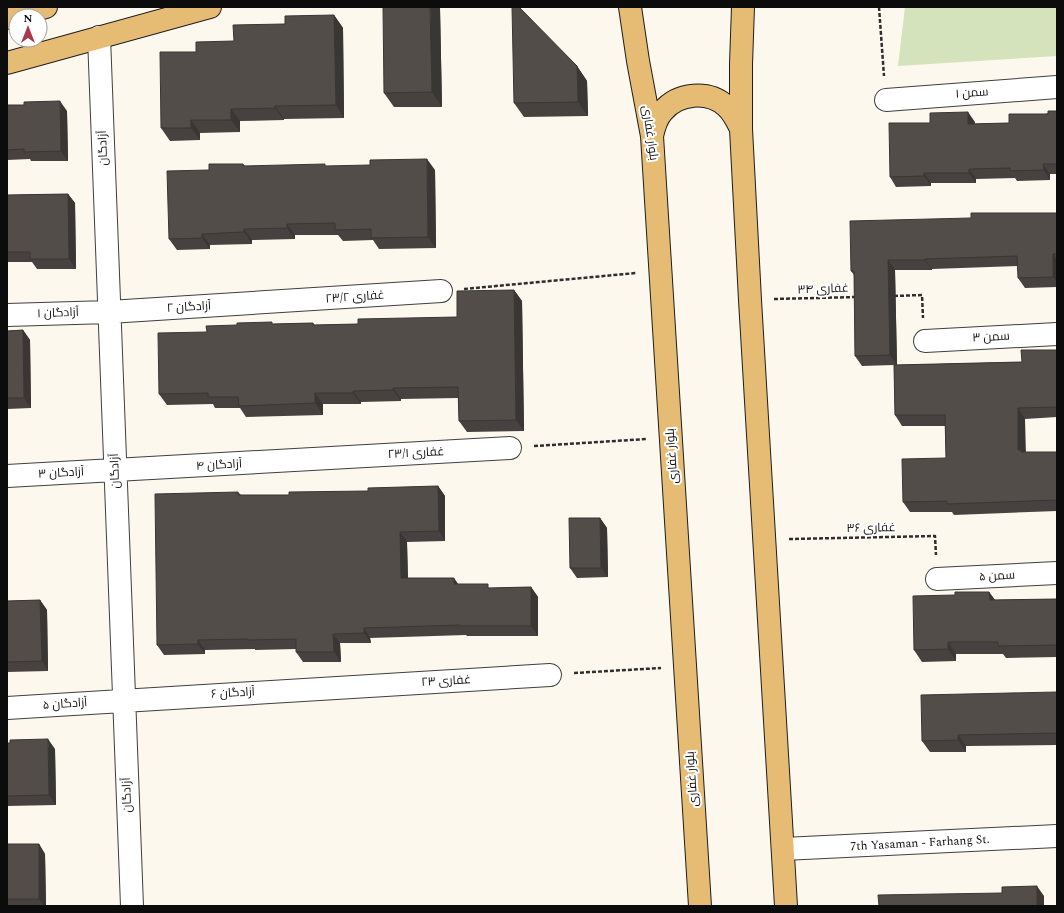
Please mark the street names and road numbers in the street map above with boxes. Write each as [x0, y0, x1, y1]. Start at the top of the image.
street label: سمن ۱ [955, 82, 989, 104]
street label: بلوار غفاری [637, 104, 663, 162]
street label: آزادگان [93, 129, 113, 166]
street label: غفاری ۳۴ [797, 279, 849, 299]
street label: غفاری ۲۳/۲ [325, 285, 385, 309]
street label: آزادگان ۲ [166, 296, 212, 318]
street label: آزادگان ۱ [37, 303, 80, 323]
street label: سمن ۳ [972, 327, 1010, 347]
street label: بلوار غفاری [661, 428, 683, 484]
street label: غفاری ۲۳/۱ [387, 442, 445, 464]
street label: آزادگان [105, 452, 125, 489]
street label: آزادگان ۴ [196, 454, 243, 476]
street label: آزادگان ۳ [37, 462, 85, 484]
street label: غفاری ۳۶ [846, 518, 896, 538]
street label: سمن ۵ [979, 566, 1016, 586]
street label: غفاری ۲۳ [421, 670, 471, 692]
street label: آزادگان ۶ [211, 682, 256, 704]
street label: آزادگان ۵ [42, 693, 89, 715]
street label: بلوار غفاری [681, 751, 703, 807]
street label: آزادگان [117, 776, 137, 813]
street label: 7th Yasaman - Farhang St. [850, 830, 990, 856]

